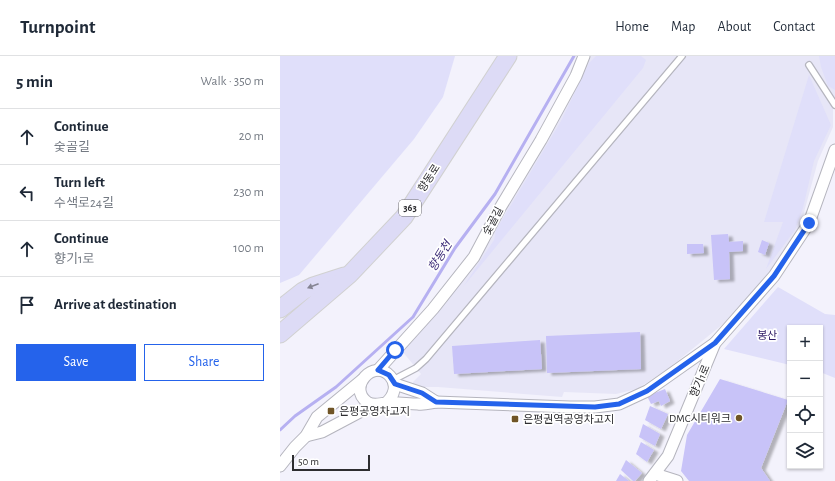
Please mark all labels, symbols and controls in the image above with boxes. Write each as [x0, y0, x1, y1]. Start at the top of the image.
text: Turnpoint [20, 18, 95, 37]
text: Home [615, 20, 649, 34]
text: Map [671, 20, 695, 34]
text: About [717, 20, 751, 34]
text: Contact [773, 20, 815, 34]
text: 5 min [16, 73, 53, 90]
text: Walk · 350 m [200, 75, 264, 88]
text: Continue [54, 119, 109, 134]
icon: ahead [16, 126, 38, 148]
text: 20 m [239, 130, 264, 143]
text: 숯골길 [54, 141, 90, 154]
street label: 향동로 [416, 162, 442, 194]
text: Turn left [54, 175, 105, 190]
icon: left [16, 182, 38, 204]
text: 230 m [233, 186, 264, 199]
text: 수색로24길 [54, 197, 114, 210]
road number: 363 [399, 200, 421, 216]
street label: 숯골길 [481, 205, 505, 237]
route end [800, 214, 818, 232]
text: Continue [54, 231, 109, 246]
water label: 향동천 [425, 237, 455, 273]
icon: ahead [16, 238, 38, 260]
text: 100 m [233, 242, 264, 255]
text: 향기1로 [54, 253, 94, 266]
one-way arrow [307, 284, 319, 290]
icon: arrive [16, 294, 38, 316]
text: Arrive at destination [54, 297, 177, 312]
map controls [787, 325, 823, 469]
button: + [787, 325, 823, 361]
park label: 봉산 [757, 330, 777, 341]
route start [386, 341, 404, 359]
button: Save [16, 344, 136, 381]
button: Share [144, 344, 264, 381]
button: − [787, 361, 823, 397]
street label: 향기1로 [688, 363, 712, 399]
button: locate [787, 397, 823, 433]
marker: 은평공영차고지 [326, 406, 336, 416]
place label: 은평공영차고지 [339, 406, 410, 417]
place label: DMC시티워크 [669, 413, 731, 424]
marker: DMC시티워크 [734, 413, 744, 423]
marker: 은평권역공영차고지 [510, 414, 520, 424]
place label: 은평권역공영차고지 [523, 414, 614, 425]
button: layers [787, 433, 823, 469]
scale bar [292, 453, 370, 472]
text: 50 m [298, 456, 319, 467]

